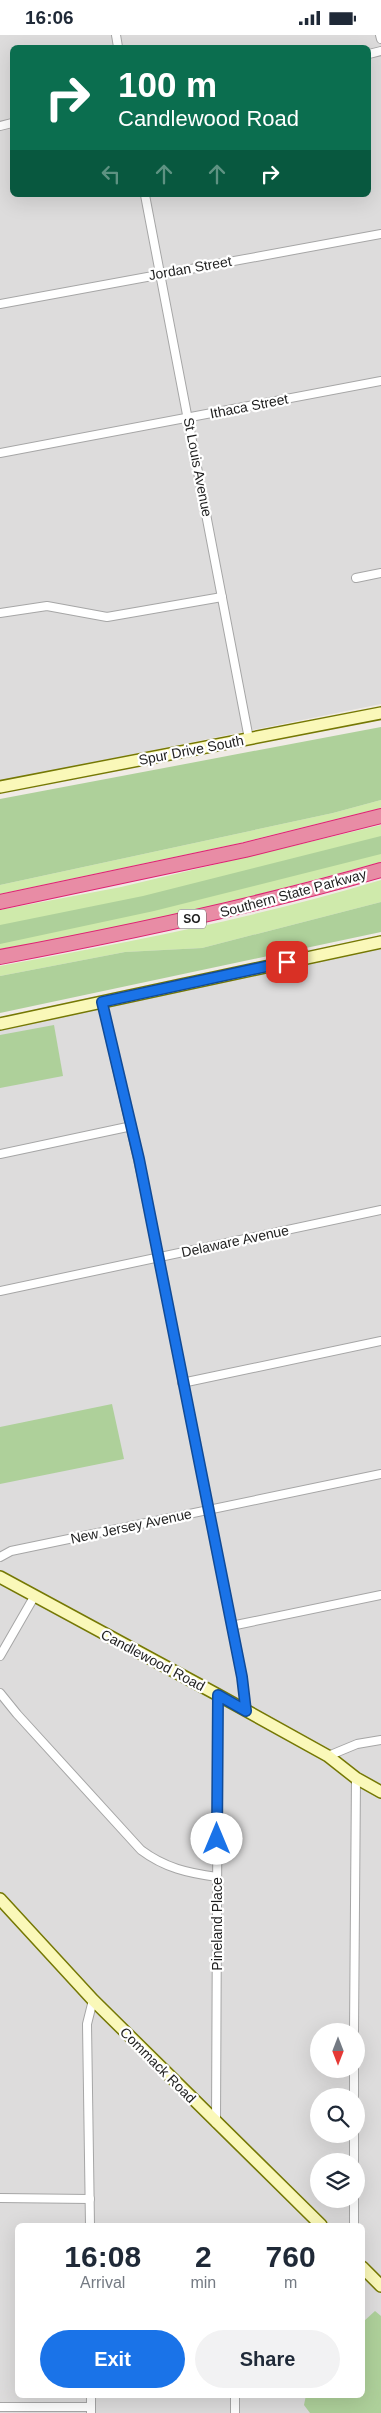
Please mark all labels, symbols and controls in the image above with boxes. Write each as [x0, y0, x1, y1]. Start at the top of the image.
text: 16:06 [25, 7, 74, 28]
icon: right [35, 65, 100, 130]
text: 100 m [118, 65, 217, 104]
text: Candlewood Road [118, 106, 299, 131]
icon: left [97, 160, 125, 188]
icon: ahead [150, 160, 178, 188]
icon: ahead [203, 160, 231, 188]
icon: right [256, 160, 284, 188]
street label: Jordan Street [147, 253, 233, 283]
street label: Ithaca Street [209, 391, 290, 421]
street label: St Louis Avenue [181, 416, 216, 518]
street label: Spur Drive South [137, 732, 245, 768]
street label: Southern State Parkway [218, 866, 368, 920]
road number: SO [178, 909, 206, 929]
pin [266, 941, 308, 983]
icon: arrive [273, 948, 301, 976]
street label: Delaware Avenue [180, 1222, 290, 1260]
street label: New Jersey Avenue [69, 1505, 193, 1547]
street label: Candlewood Road [98, 1626, 208, 1694]
position arrow [190, 1812, 242, 1864]
street label: Pineland Place [209, 1877, 225, 1971]
north arrow [310, 2023, 365, 2077]
map controls [310, 2023, 365, 2208]
street label: Commack Road [117, 2024, 199, 2106]
button: search [310, 2088, 365, 2143]
button: layers [310, 2153, 365, 2208]
text: 16:08 [64, 2240, 141, 2273]
text: 2 [195, 2240, 212, 2273]
text: 760 [266, 2240, 316, 2273]
text: Arrival [80, 2274, 125, 2291]
text: min [190, 2274, 216, 2291]
text: m [284, 2274, 297, 2291]
button: Exit [40, 2330, 185, 2388]
button: Share [195, 2330, 340, 2388]

